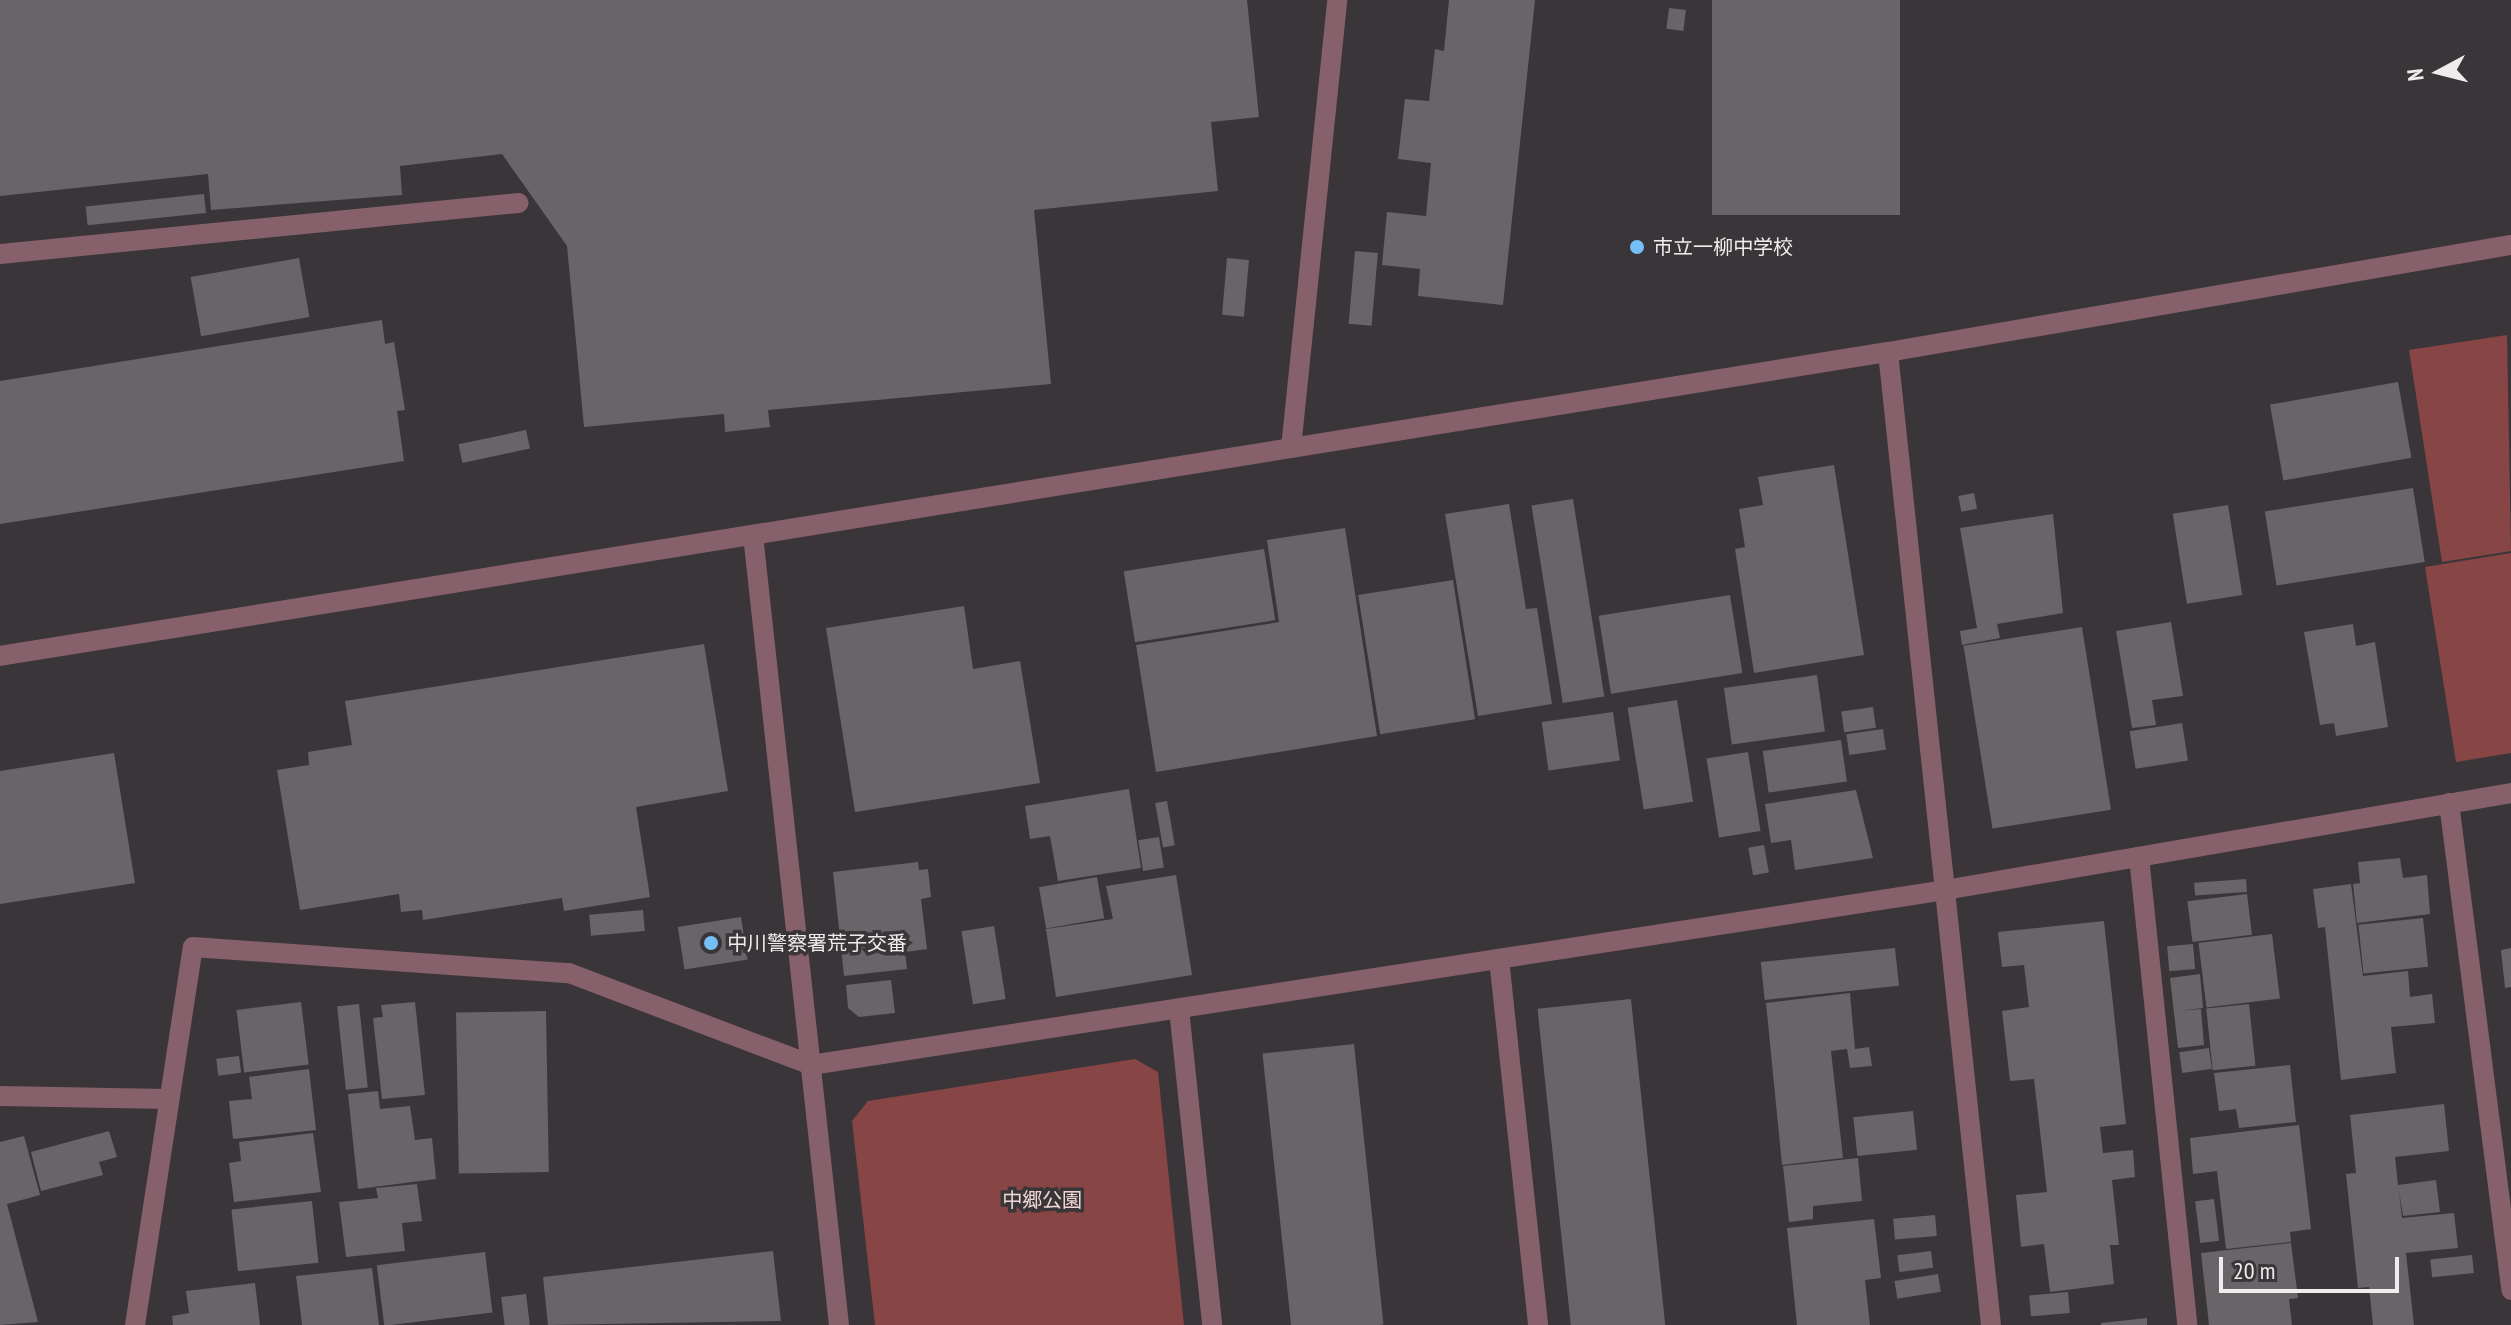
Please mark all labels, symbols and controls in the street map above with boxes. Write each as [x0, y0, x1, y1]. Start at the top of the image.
north arrow [2399, 32, 2479, 112]
text: N [2401, 67, 2430, 83]
place label: 市立一柳中学校 [1653, 235, 1793, 259]
marker: 市立一柳中学校 [1628, 238, 1646, 256]
place label: 中川警察署荒子交番 [727, 931, 907, 955]
marker: 中川警察署荒子交番 [702, 934, 720, 952]
park label: 中郷公園 [1002, 1188, 1082, 1212]
scale bar [2223, 1241, 2403, 1291]
text: 20 m [2233, 1255, 2275, 1286]

